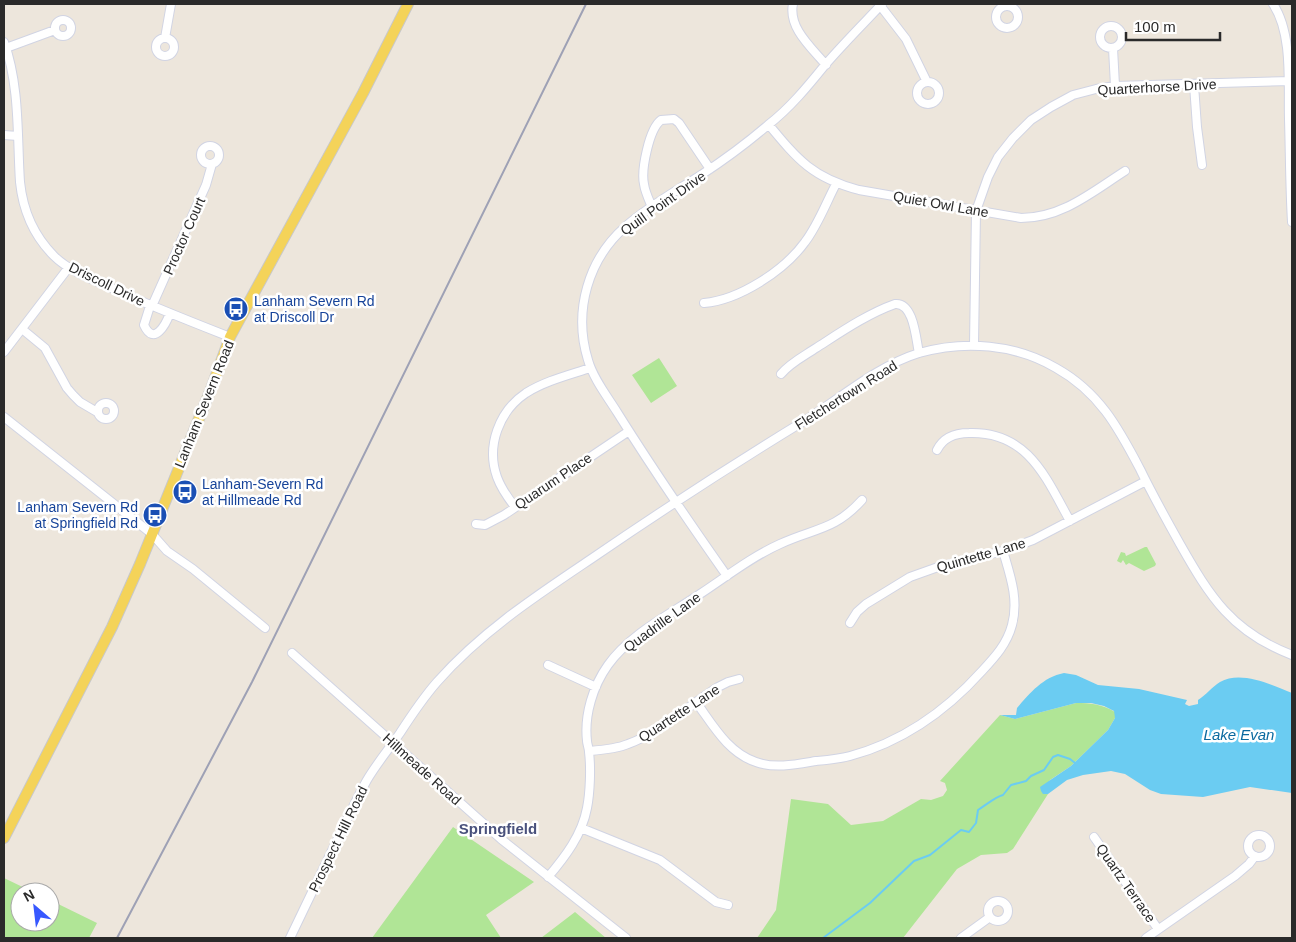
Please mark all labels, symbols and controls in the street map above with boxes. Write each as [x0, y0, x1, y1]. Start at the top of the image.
scale bar [1126, 10, 1220, 42]
text: 100 m [1134, 18, 1176, 35]
street label: Quarterhorse Drive [1097, 76, 1217, 98]
street label: Quill Point Drive [617, 168, 709, 238]
street label: Quiet Owl Lane [892, 188, 990, 220]
street label: Proctor Court [160, 195, 208, 277]
street label: Driscoll Drive [66, 259, 148, 309]
place label: Lanham Severn Rd at Driscoll Dr [254, 293, 375, 325]
bus stop icon: Lanham Severn Rd at Driscoll Dr [223, 296, 249, 322]
street label: Lanham Severn Road [171, 338, 237, 470]
street label: Fletchertown Road [792, 357, 900, 433]
street label: Quarum Place [511, 449, 595, 513]
place label: Lanham-Severn Rd at Hillmeade Rd [202, 476, 323, 508]
bus stop icon: Lanham-Severn Rd at Hillmeade Rd [172, 479, 198, 505]
place label: Lanham Severn Rd at Springfield Rd [17, 499, 138, 531]
bus stop icon: Lanham Severn Rd at Springfield Rd [142, 502, 168, 528]
street label: Quintette Lane [935, 535, 1028, 575]
street label: Quadrille Lane [620, 589, 704, 655]
street label: Quartette Lane [635, 681, 723, 745]
water label: Lake Evan [1204, 726, 1274, 743]
street label: Hillmeade Road [380, 730, 464, 808]
street label: Prospect Hill Road [305, 783, 371, 895]
district label: Springfield [459, 820, 537, 837]
street label: Quartz Terrace [1093, 841, 1159, 926]
north arrow [10, 882, 60, 932]
text: N [21, 886, 37, 905]

